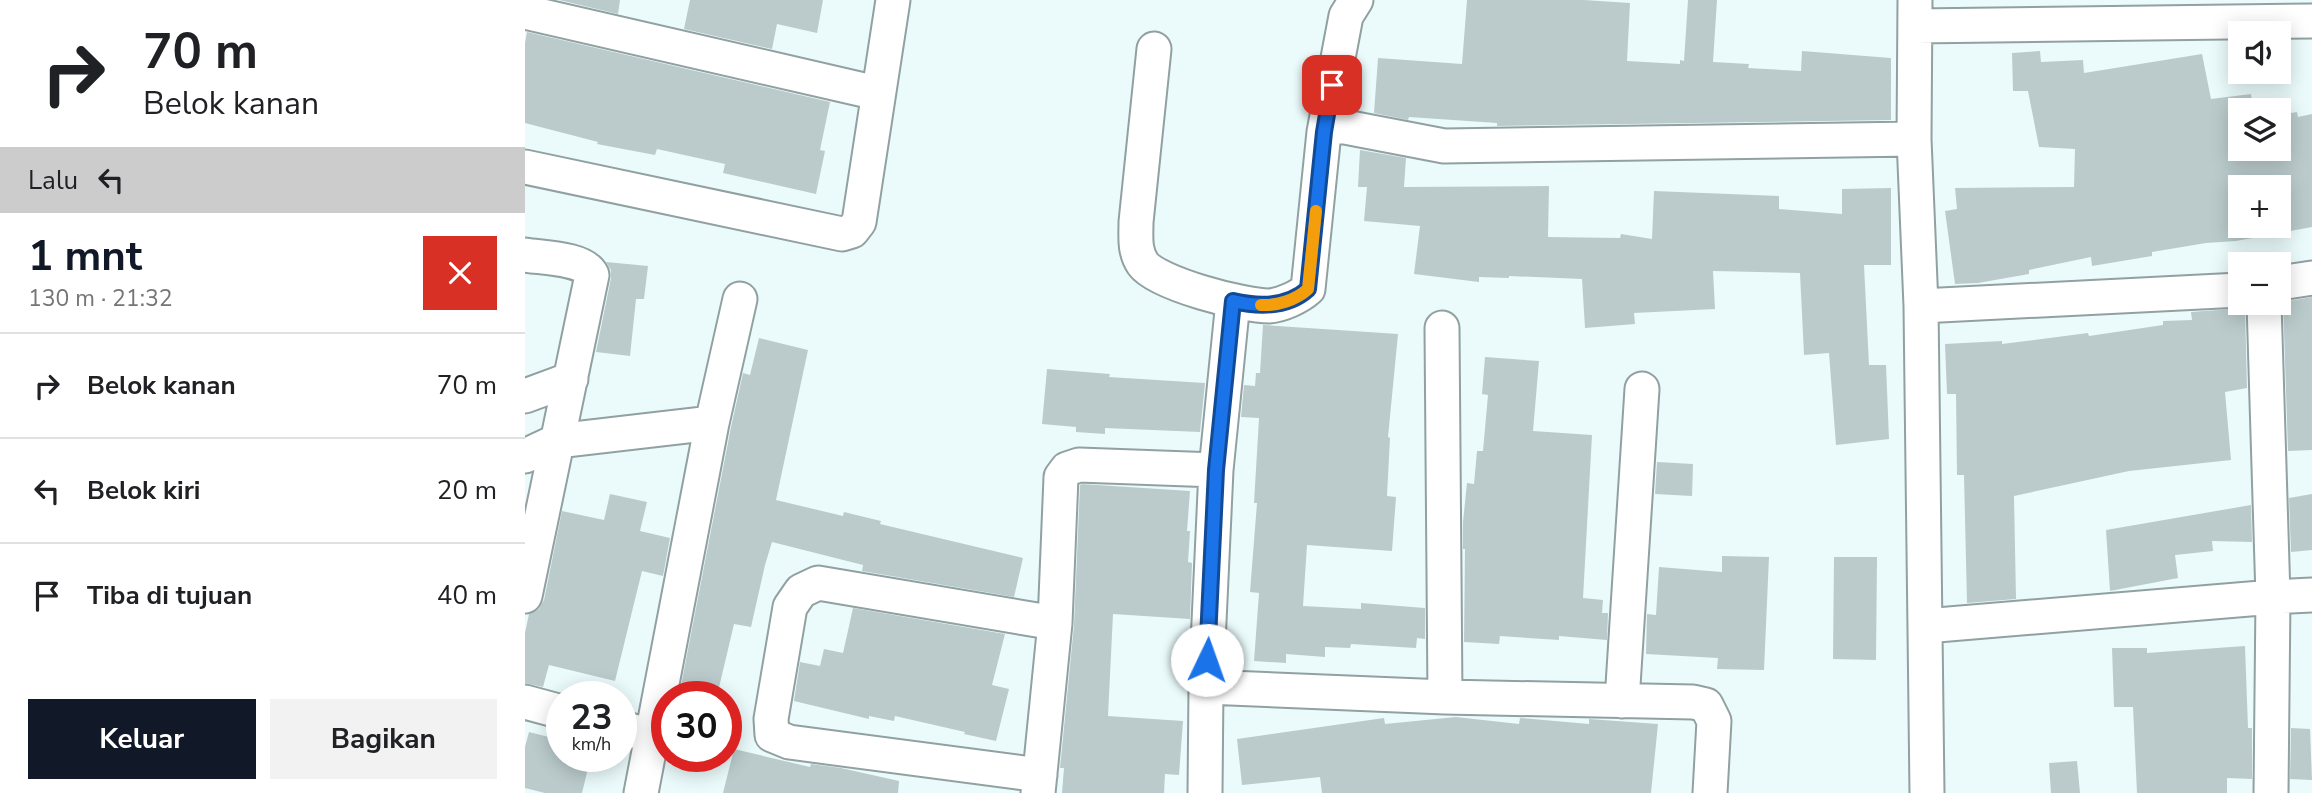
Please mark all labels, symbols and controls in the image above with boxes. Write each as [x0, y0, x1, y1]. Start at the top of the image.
text: 70 m [143, 18, 258, 85]
map controls [2228, 21, 2291, 315]
button: sound [2228, 21, 2291, 84]
icon: right [28, 28, 119, 119]
pin [1302, 55, 1362, 115]
icon: arrive [1313, 66, 1351, 104]
text: Belok kanan [143, 82, 319, 125]
button: layers [2228, 98, 2291, 161]
icon: left [92, 161, 130, 199]
text: Lalu [28, 163, 78, 198]
button: + [2228, 175, 2291, 238]
text: 1 mnt [28, 228, 142, 285]
button: close [423, 236, 497, 310]
button: − [2228, 252, 2291, 315]
text: 130 m · 21:32 [28, 283, 173, 314]
icon: right [28, 367, 66, 405]
text: Belok kanan [87, 368, 236, 403]
text: 70 m [437, 368, 497, 403]
icon: left [28, 472, 66, 510]
text: Belok kiri [87, 473, 200, 508]
text: 20 m [437, 473, 497, 508]
icon: arrive [28, 577, 66, 615]
text: Tiba di tujuan [87, 578, 252, 613]
text: 40 m [437, 578, 497, 613]
position arrow [1170, 623, 1244, 697]
speed limit sign: 30 [651, 681, 742, 772]
text: 23 [570, 694, 613, 741]
button: Keluar [28, 699, 256, 779]
button: Bagikan [270, 699, 497, 779]
text: km/h [572, 732, 611, 756]

